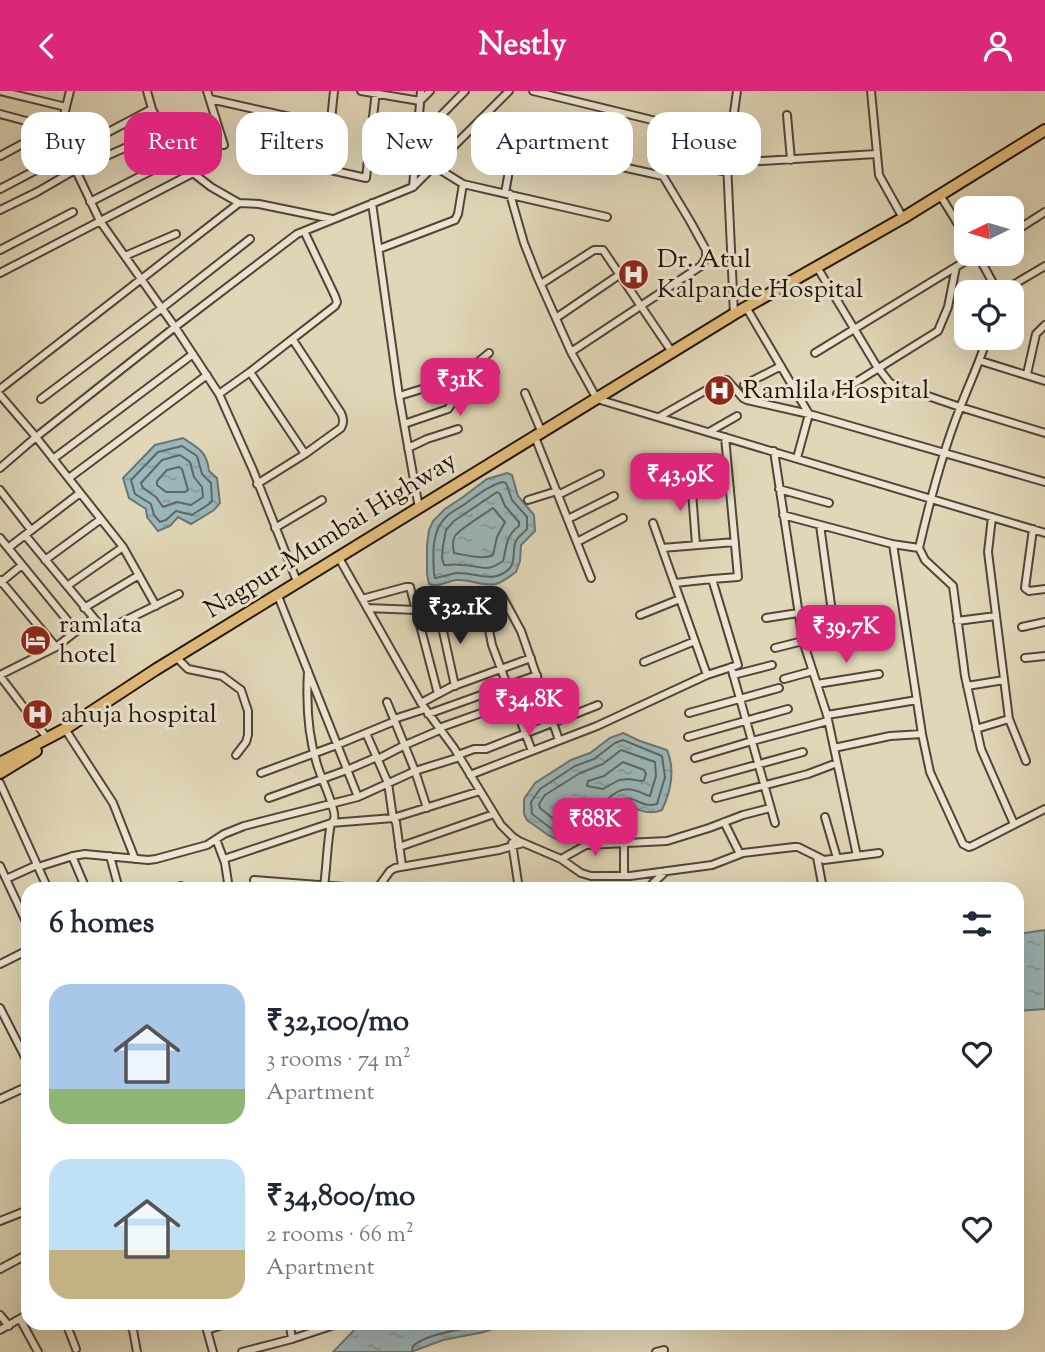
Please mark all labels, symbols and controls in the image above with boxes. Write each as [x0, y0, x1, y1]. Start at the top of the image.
text: Nestly [478, 23, 567, 69]
icon: back [28, 27, 66, 65]
icon: person [979, 27, 1017, 65]
chip: Buy [21, 112, 110, 175]
chip: Rent [124, 112, 222, 175]
chip: Filters [236, 112, 348, 175]
chip: New [362, 112, 457, 175]
chip: Apartment [471, 112, 633, 175]
chip: House [647, 112, 761, 175]
north arrow [954, 196, 1024, 266]
map controls [954, 196, 1024, 350]
place label: Dr. Atul Kalpande Hospital [657, 242, 863, 309]
hospital icon: Dr. Atul Kalpande Hospital [617, 258, 651, 292]
button: locate [954, 280, 1024, 350]
pin: ₹31K [419, 359, 501, 418]
text: ₹31K [437, 364, 483, 397]
place label: Ramlila Hospital [743, 373, 929, 410]
hospital icon: Ramlila Hospital [703, 374, 737, 408]
street label: Nagpur-Mumbai Highway [198, 443, 464, 629]
pin: ₹43.9K [623, 453, 737, 513]
text: ₹43.9K [646, 459, 714, 492]
pin: ₹32.1K [403, 587, 517, 646]
text: ₹32.1K [428, 592, 492, 625]
pin: ₹39.7K [789, 605, 903, 665]
place label: ramlata hotel [59, 607, 142, 674]
text: ₹39.7K [812, 611, 880, 644]
hotel icon: ramlata hotel [19, 623, 53, 657]
pin: ₹34.8K [472, 679, 586, 738]
text: ₹34.8K [495, 684, 563, 717]
place label: ahuja hospital [61, 697, 217, 734]
hospital icon: ahuja hospital [21, 698, 55, 732]
pin: ₹88K [554, 799, 636, 858]
text: ₹88K [569, 804, 621, 837]
text: 6 homes [49, 903, 154, 946]
icon: filters [958, 905, 996, 943]
text: ₹32,100/mo [266, 1001, 409, 1044]
icon: home [105, 1012, 189, 1096]
icon: heart [958, 1035, 996, 1073]
text: 3 rooms · 74 m² [266, 1044, 411, 1077]
text: Apartment [266, 1077, 375, 1110]
text: ₹34,800/mo [266, 1176, 415, 1219]
icon: home [105, 1187, 189, 1271]
icon: heart [958, 1210, 996, 1248]
text: 2 rooms · 66 m² [266, 1219, 414, 1252]
text: Apartment [266, 1252, 375, 1285]

